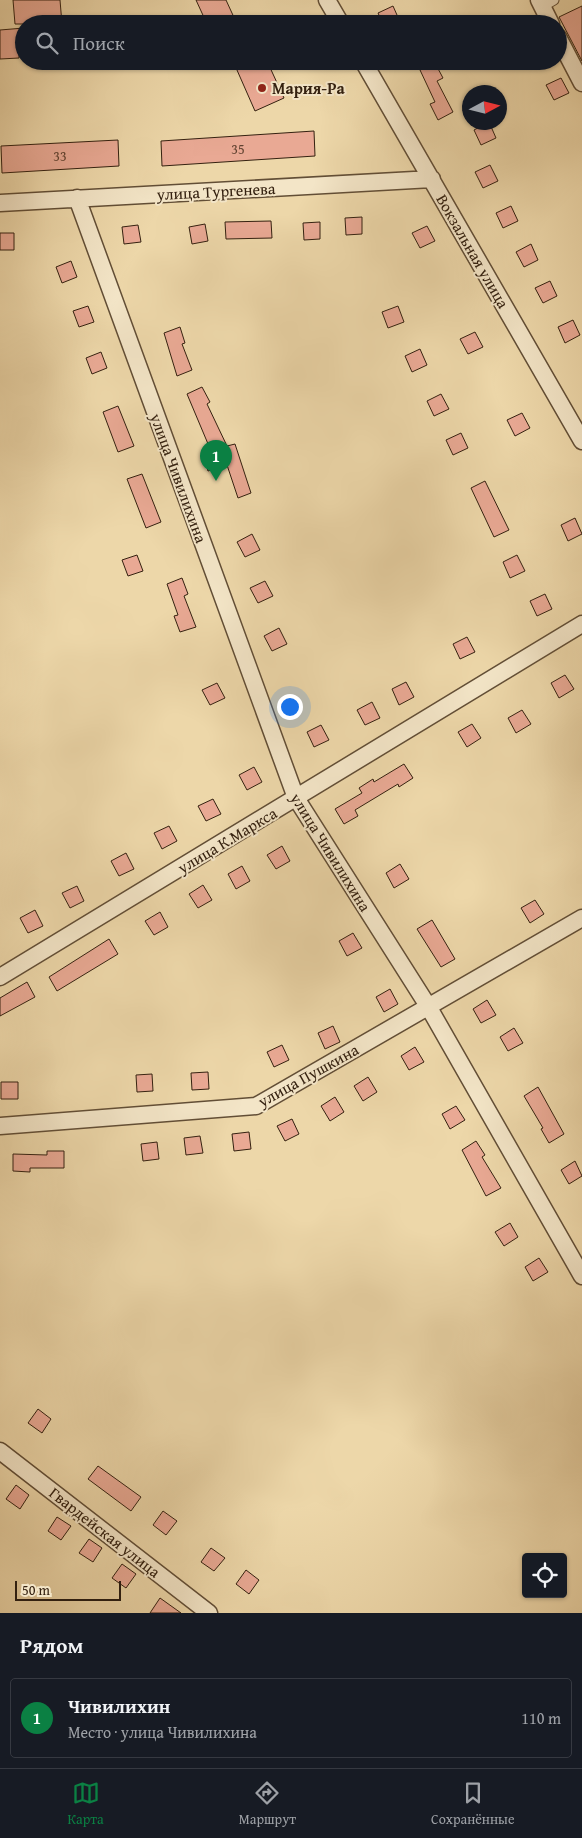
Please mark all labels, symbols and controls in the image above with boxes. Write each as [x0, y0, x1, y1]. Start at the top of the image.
search box [15, 15, 567, 70]
icon: search [33, 29, 61, 57]
text: Поиск [73, 29, 125, 57]
place label: Мария-Ра [272, 76, 345, 100]
marker: Мария-Ра [256, 82, 268, 94]
north arrow [462, 85, 507, 130]
house number: 35 [231, 139, 245, 159]
house number: 33 [53, 146, 67, 166]
street label: улица Тургенева [155, 176, 276, 206]
street label: Вокзальная улица [431, 189, 516, 313]
street label: улица Чивилихина [144, 409, 214, 546]
pin: 1 [200, 440, 232, 481]
your location [277, 694, 303, 720]
street label: улица Чивилихина [284, 787, 377, 916]
street label: улица К.Маркса [172, 801, 282, 880]
street label: улица Пушкина [252, 1037, 363, 1113]
street label: Гвардейская улица [44, 1481, 166, 1583]
map controls [522, 1553, 567, 1598]
button: locate [522, 1553, 567, 1598]
scale bar [15, 1578, 121, 1601]
text: 50 m [22, 1580, 50, 1600]
text: Рядом [20, 1630, 83, 1661]
text: Чивилихин [68, 1692, 171, 1720]
text: 1 [33, 1706, 41, 1730]
text: 110 m [521, 1706, 561, 1730]
text: Место · улица Чивилихина [68, 1720, 257, 1744]
tab: Карта [68, 1779, 104, 1829]
tab: Маршрут [239, 1779, 296, 1829]
tab: Сохранённые [431, 1779, 514, 1829]

